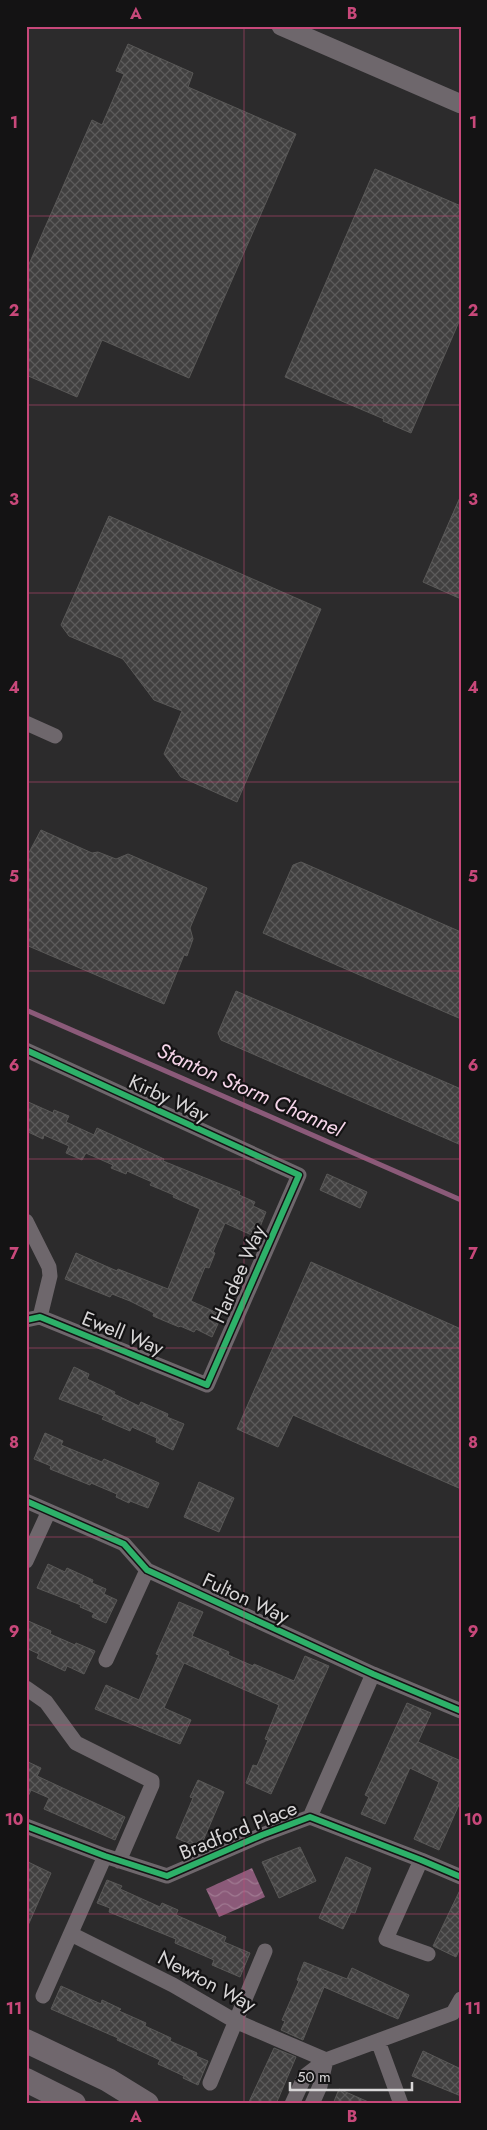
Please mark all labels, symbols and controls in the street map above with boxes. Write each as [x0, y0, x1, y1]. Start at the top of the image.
text: A [129, 2, 142, 25]
text: B [347, 2, 357, 25]
text: 1 [10, 111, 18, 134]
text: 1 [469, 111, 477, 134]
text: 2 [9, 299, 19, 322]
text: 2 [468, 299, 478, 322]
text: 3 [9, 488, 19, 511]
text: 3 [468, 488, 478, 511]
text: 4 [8, 676, 20, 699]
text: 4 [467, 676, 479, 699]
text: 5 [9, 865, 19, 888]
text: 5 [468, 865, 478, 888]
water label: Stanton Storm Channel [152, 1035, 349, 1145]
text: 6 [9, 1054, 19, 1077]
text: 6 [468, 1054, 478, 1077]
street label: Kirby Way [124, 1067, 214, 1130]
street label: Hardee Way [204, 1220, 273, 1328]
text: 7 [9, 1242, 19, 1265]
text: 7 [468, 1242, 478, 1265]
street label: Ewell Way [78, 1304, 168, 1363]
text: 8 [9, 1431, 19, 1454]
text: 8 [468, 1431, 478, 1454]
street label: Fulton Way [197, 1566, 294, 1631]
text: 9 [9, 1620, 19, 1643]
text: 9 [468, 1620, 478, 1643]
street label: Bradford Place [175, 1794, 302, 1867]
text: 10 [5, 1808, 23, 1831]
text: 10 [464, 1808, 482, 1831]
street label: Newton Way [153, 1943, 261, 2020]
text: 11 [6, 1997, 22, 2020]
text: 11 [465, 1997, 481, 2020]
scale bar [290, 2060, 412, 2092]
text: 50 m [297, 2066, 331, 2088]
text: A [129, 2105, 142, 2128]
text: B [347, 2105, 357, 2128]

